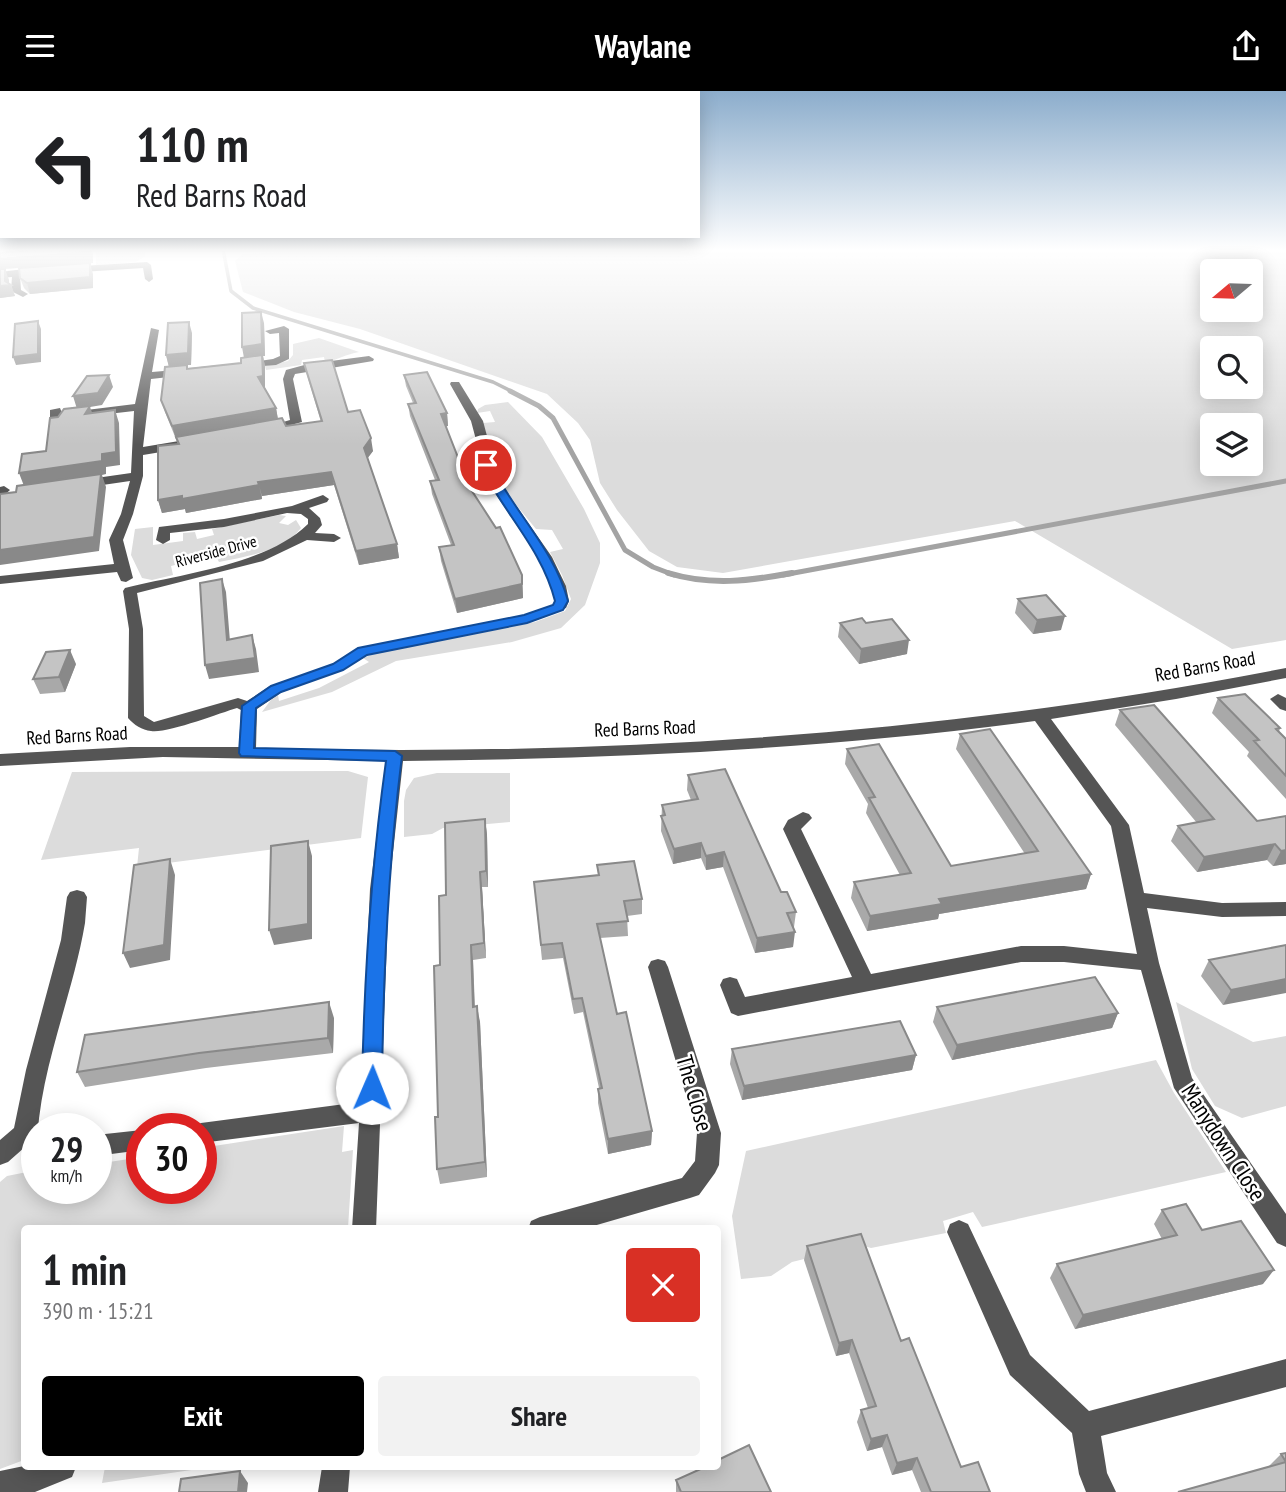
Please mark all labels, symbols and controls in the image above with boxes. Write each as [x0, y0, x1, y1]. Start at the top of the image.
text: Waylane [595, 25, 691, 67]
icon: menu [21, 27, 59, 65]
icon: share [1227, 27, 1265, 65]
text: 110 m [136, 112, 249, 176]
icon: left [21, 119, 112, 210]
text: Red Barns Road [136, 174, 307, 216]
north arrow [1200, 259, 1264, 322]
map controls [1200, 259, 1263, 476]
button: search [1200, 336, 1263, 399]
button: layers [1200, 413, 1263, 476]
pin [456, 435, 516, 495]
icon: arrive [467, 446, 505, 484]
street label: Riverside Drive [173, 531, 259, 571]
street label: Red Barns Road [1153, 645, 1257, 687]
street label: Red Barns Road [594, 714, 696, 742]
street label: Red Barns Road [26, 720, 128, 750]
position arrow [335, 1051, 409, 1125]
street label: The Close [670, 1052, 720, 1134]
street label: Manydown Close [1175, 1078, 1273, 1206]
speed limit sign: 30 [126, 1113, 217, 1204]
text: 29 [50, 1126, 83, 1172]
text: km/h [51, 1164, 82, 1187]
text: 1 min [42, 1242, 127, 1297]
button: close [626, 1248, 700, 1322]
text: 390 m · 15:21 [42, 1296, 154, 1325]
button: Exit [42, 1376, 364, 1456]
button: Share [378, 1376, 700, 1456]

